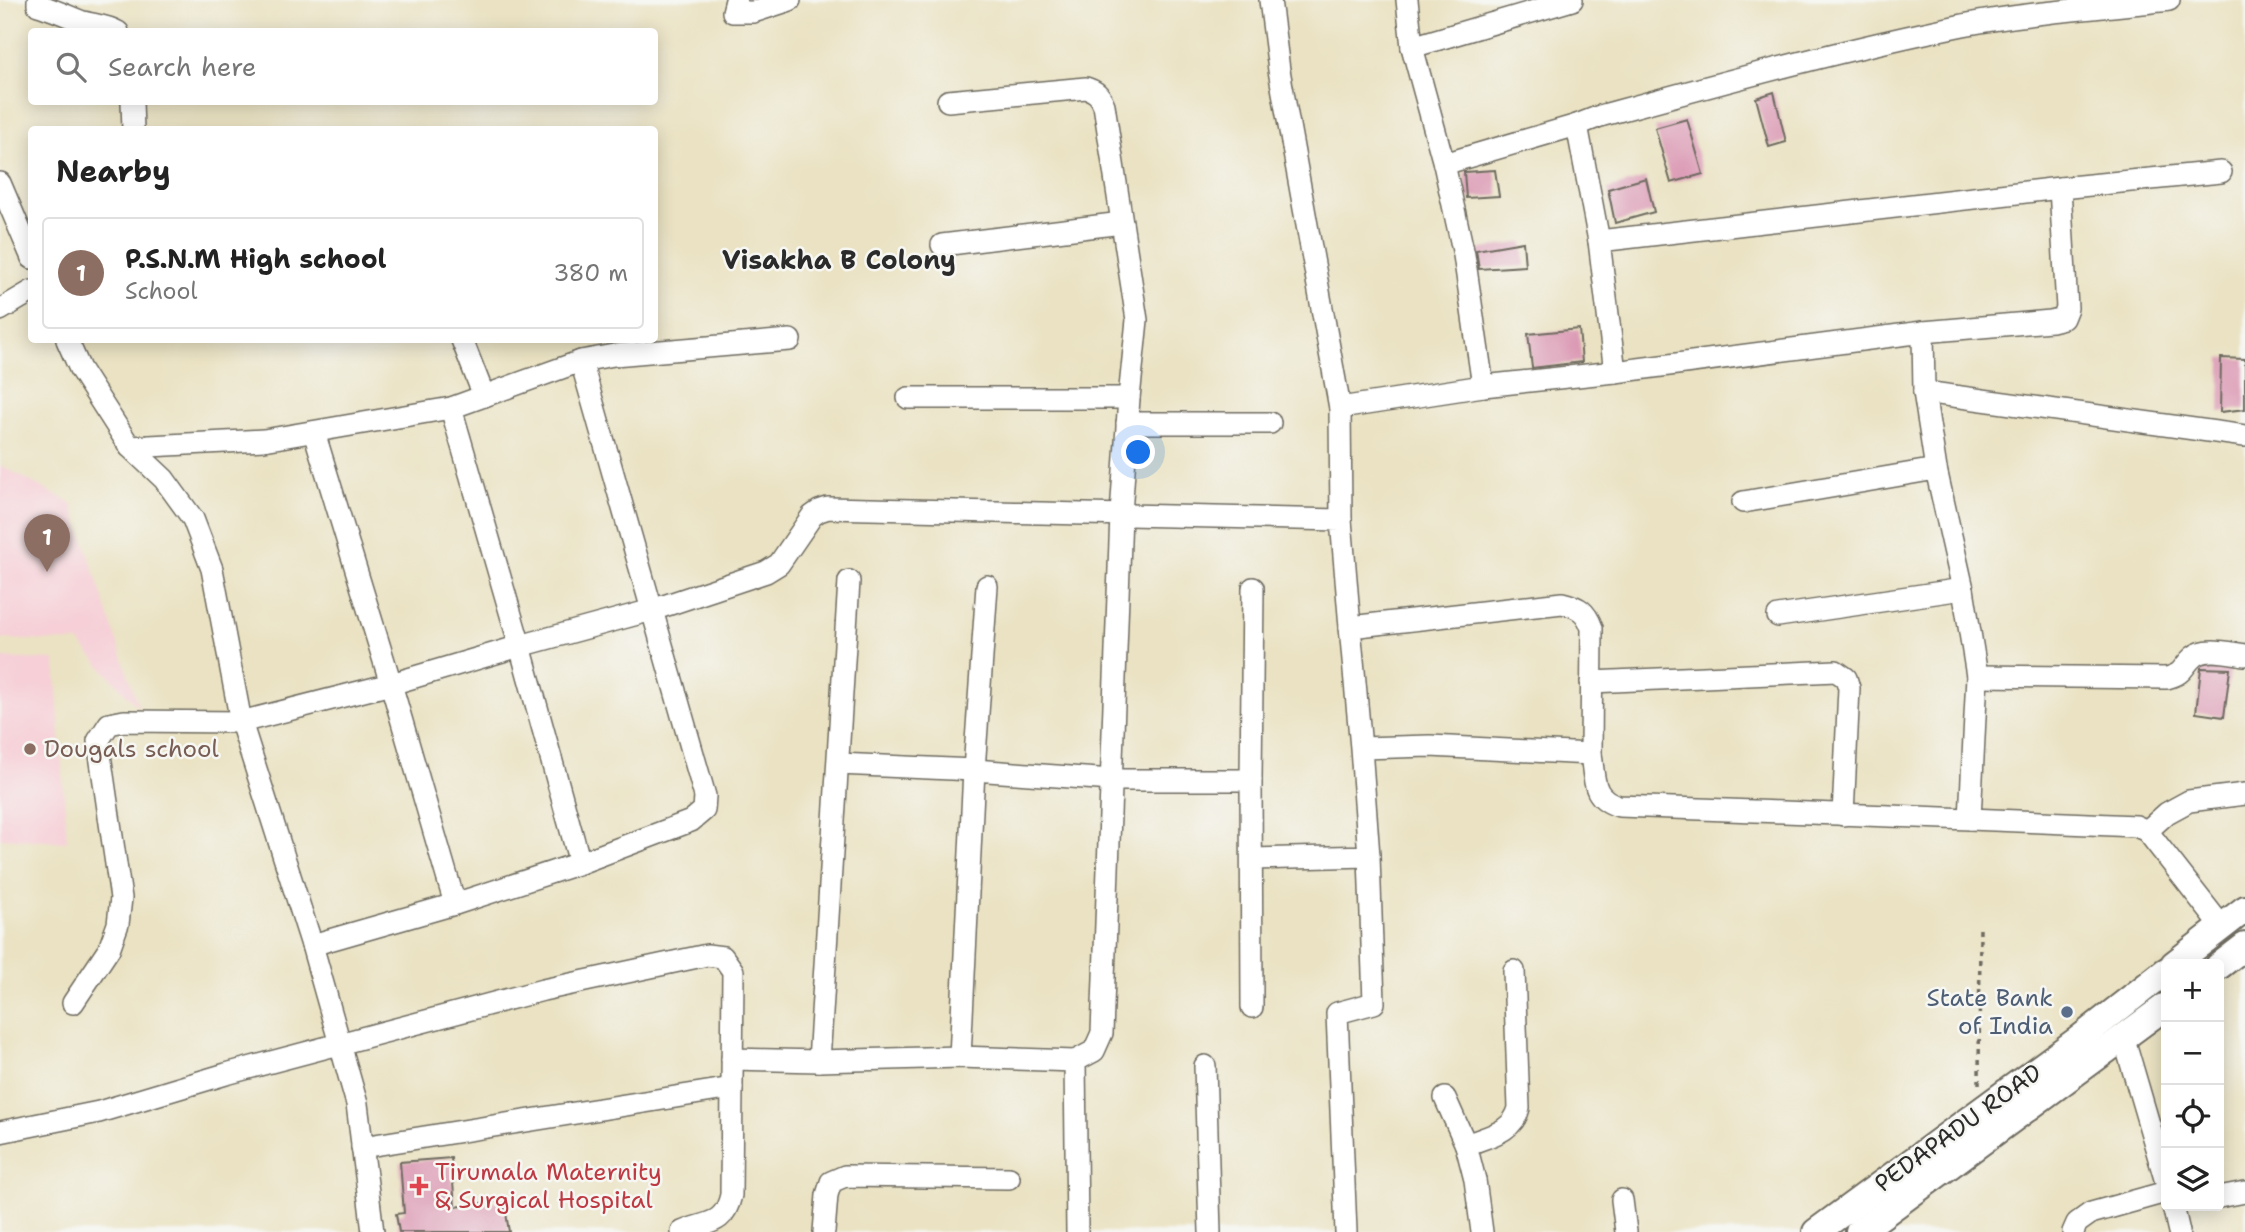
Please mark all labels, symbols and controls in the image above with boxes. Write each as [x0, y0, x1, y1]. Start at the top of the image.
search box [28, 28, 658, 105]
icon: search [52, 48, 90, 86]
text: Search here [108, 49, 257, 84]
text: Nearby [56, 151, 171, 192]
text: P.S.N.M High school [125, 241, 387, 276]
district label: Visakha B Colony [722, 242, 956, 277]
text: 1 [76, 258, 86, 288]
text: 380 m [553, 258, 628, 288]
text: School [125, 276, 197, 306]
your location [1121, 435, 1155, 469]
pin: 1 [24, 514, 70, 572]
place label: Dougals school [44, 733, 220, 765]
marker: Dougals school [22, 741, 38, 757]
map controls [2161, 959, 2224, 1211]
button: + [2161, 959, 2224, 1022]
place label: State Bank of India [1926, 982, 2053, 1042]
marker: State Bank of India [2059, 1004, 2075, 1020]
button: − [2161, 1022, 2224, 1085]
street label: PEDAPADU ROAD [1868, 1057, 2048, 1199]
button: locate [2161, 1085, 2224, 1148]
button: layers [2161, 1148, 2224, 1211]
place label: Tirumala Maternity & Surgical Hospital [435, 1156, 662, 1216]
marker: Tirumala Maternity & Surgical Hospital [409, 1176, 429, 1196]

